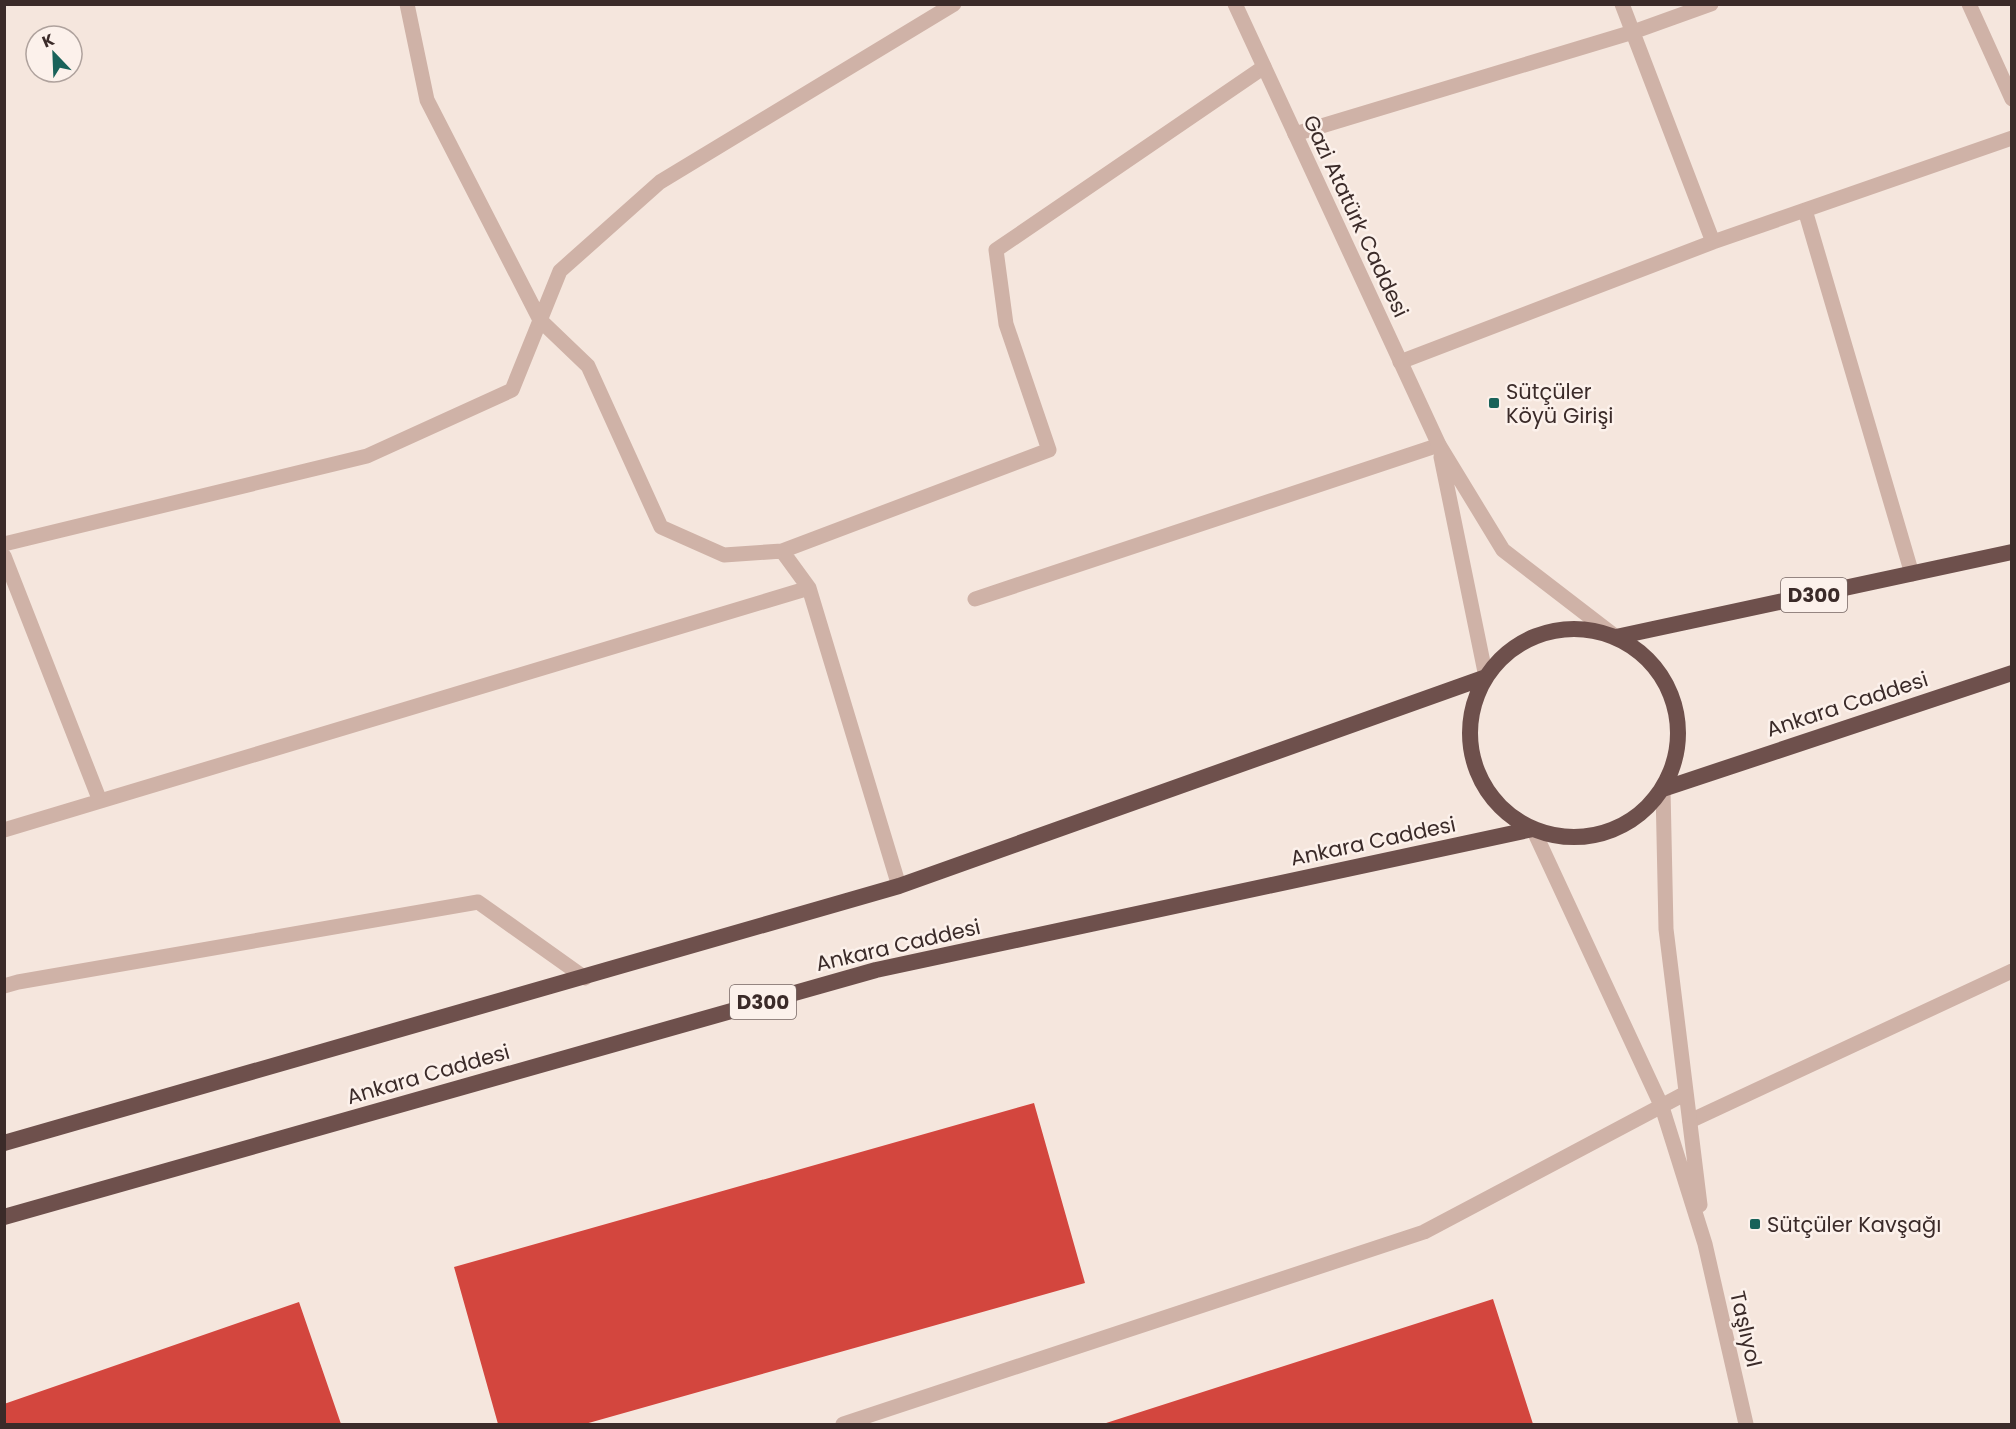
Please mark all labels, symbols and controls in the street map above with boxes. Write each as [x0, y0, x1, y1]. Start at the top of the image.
north arrow [24, 24, 84, 84]
text: K [39, 28, 58, 53]
street label: Gazi Atatürk Caddesi [1296, 110, 1416, 322]
place label: Sütçüler Köyü Girişi [1506, 377, 1614, 430]
marker: Sütçüler Köyü Girişi [1487, 396, 1501, 410]
road number: D300 [1781, 578, 1847, 612]
street label: Ankara Caddesi [1763, 664, 1931, 744]
street label: Ankara Caddesi [1288, 809, 1458, 873]
street label: Ankara Caddesi [813, 912, 983, 978]
road number: D300 [730, 985, 796, 1019]
street label: Ankara Caddesi [343, 1037, 513, 1111]
place label: Sütçüler Kavşağı [1767, 1210, 1941, 1239]
marker: Sütçüler Kavşağı [1748, 1217, 1762, 1231]
street label: Taşlıyol [1723, 1288, 1769, 1370]

